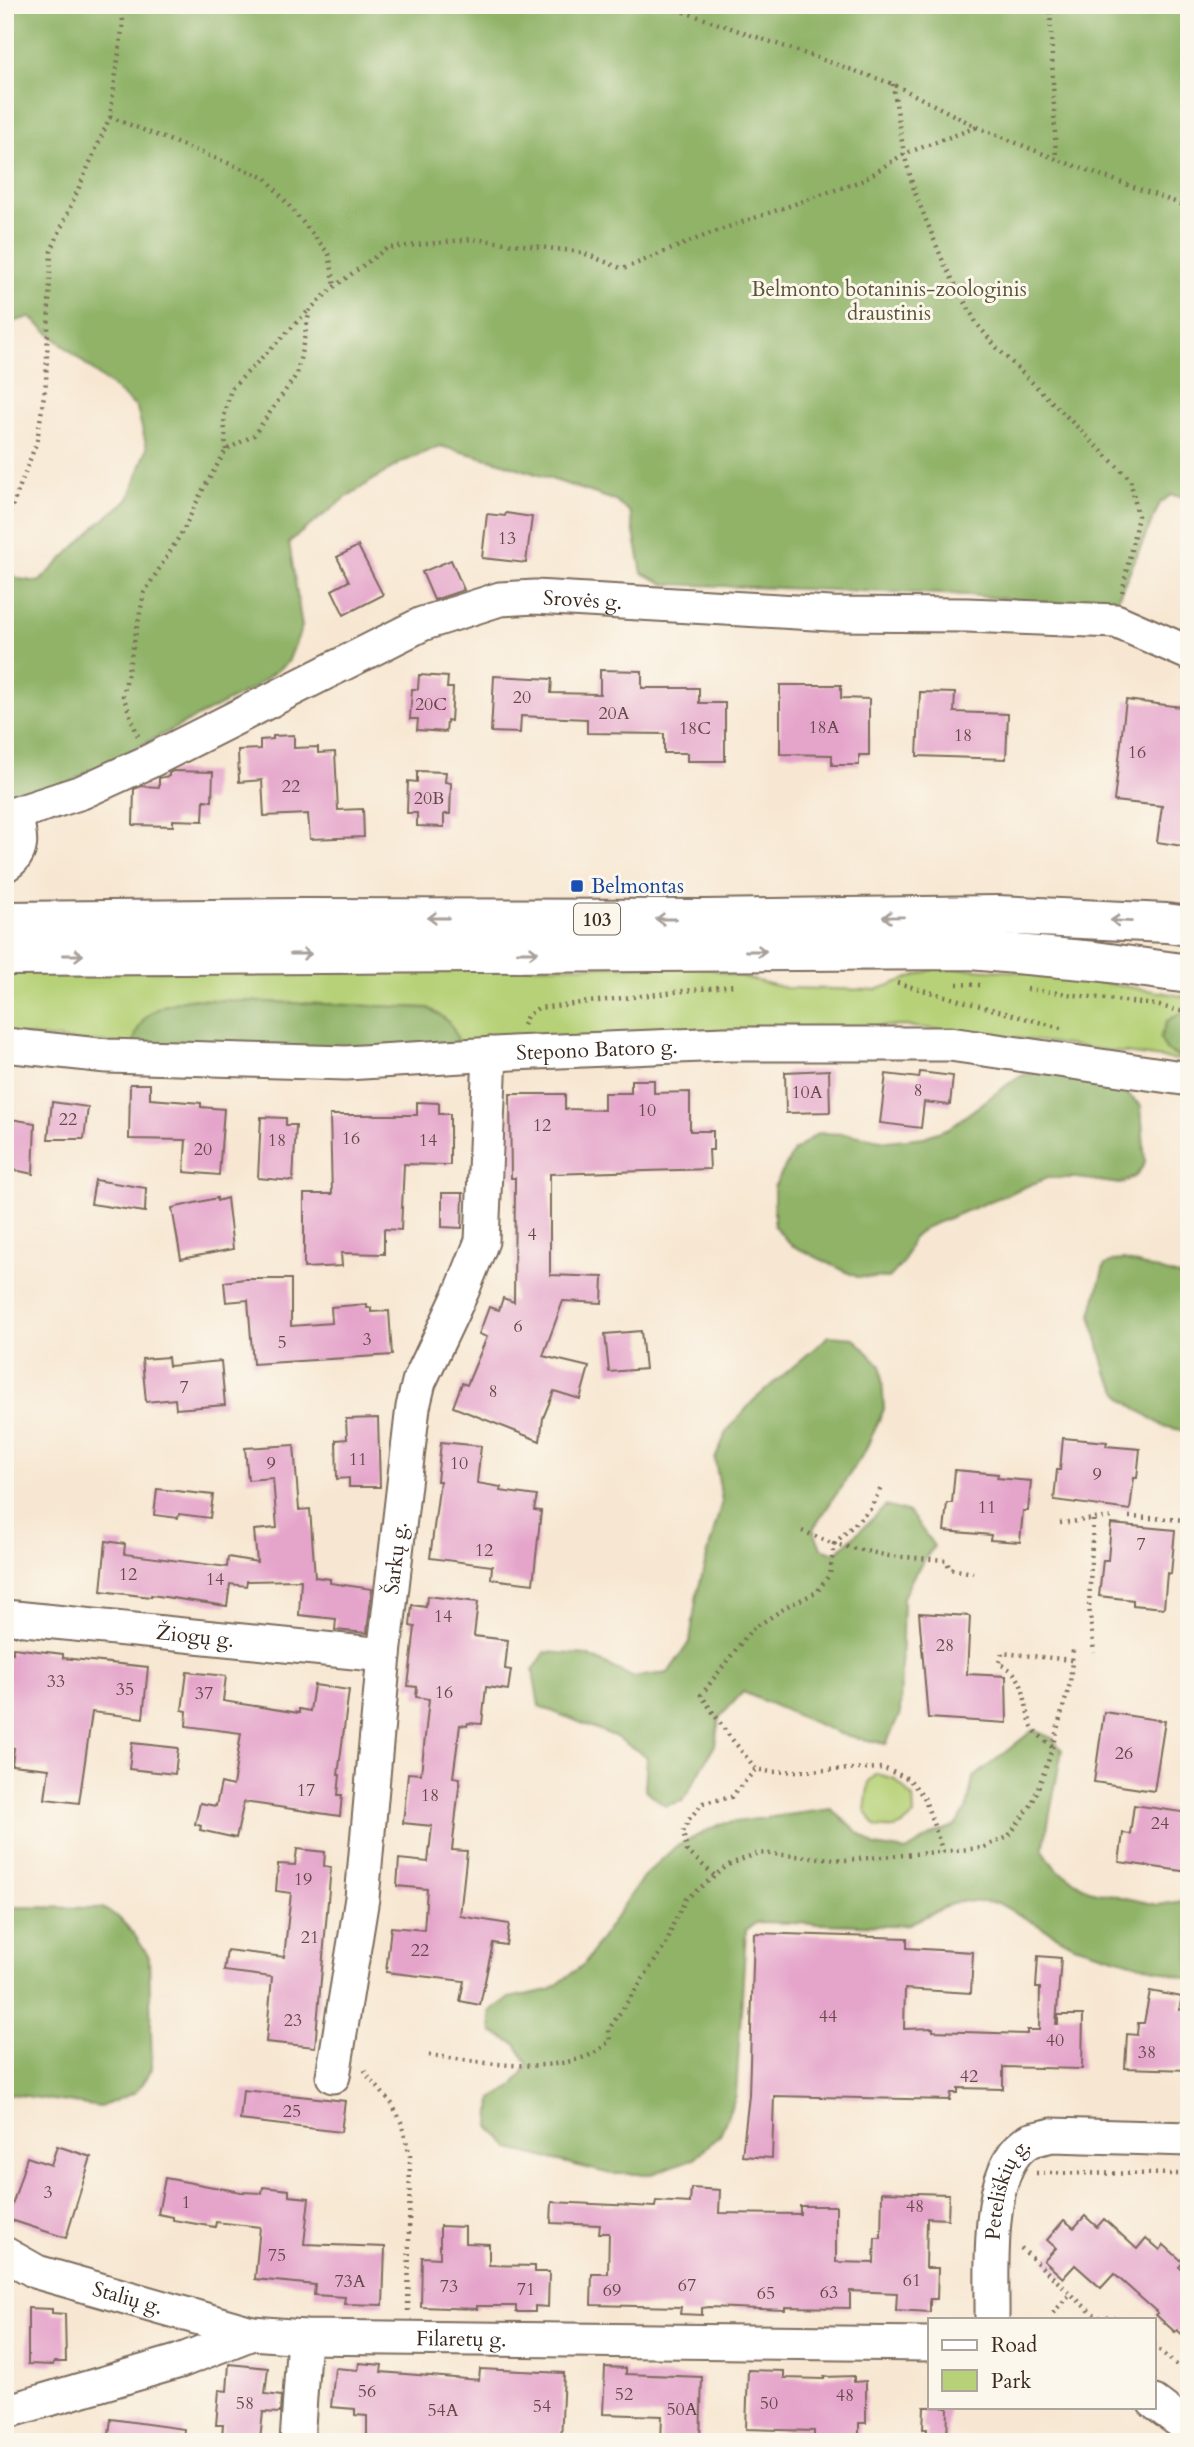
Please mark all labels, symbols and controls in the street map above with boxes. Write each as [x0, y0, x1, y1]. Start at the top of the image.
park label: Belmonto botaninis-zoologinis draustinis [751, 275, 1027, 328]
house number: 13 [498, 526, 516, 551]
street label: Srovės g. [542, 583, 623, 617]
house number: 20 [513, 685, 531, 710]
house number: 20C [415, 692, 447, 717]
house number: 20A [598, 701, 630, 726]
house number: 18A [808, 715, 840, 740]
house number: 18C [679, 716, 711, 741]
house number: 18 [954, 723, 972, 748]
house number: 16 [1128, 740, 1146, 765]
house number: 22 [282, 774, 300, 799]
house number: 20B [414, 786, 444, 811]
place label: Belmontas [591, 872, 684, 901]
marker: Belmontas [569, 878, 585, 894]
road number: 103 [574, 903, 620, 934]
one-way arrow [882, 910, 905, 924]
one-way arrow [427, 912, 450, 925]
one-way arrow [655, 912, 678, 926]
one-way arrow [1110, 914, 1133, 927]
one-way arrow [744, 944, 767, 958]
one-way arrow [517, 945, 540, 959]
one-way arrow [289, 947, 312, 961]
one-way arrow [62, 948, 85, 962]
street label: Stepono Batoro g. [516, 1032, 678, 1068]
house number: 8 [913, 1078, 923, 1103]
house number: 10A [791, 1080, 823, 1105]
house number: 10 [638, 1098, 656, 1123]
house number: 22 [59, 1107, 77, 1132]
house number: 12 [533, 1113, 551, 1138]
house number: 16 [342, 1126, 360, 1151]
house number: 18 [268, 1128, 286, 1153]
house number: 14 [419, 1128, 437, 1153]
house number: 20 [194, 1137, 212, 1162]
house number: 4 [527, 1222, 537, 1247]
house number: 6 [513, 1314, 523, 1339]
house number: 3 [362, 1327, 372, 1352]
house number: 5 [277, 1330, 287, 1355]
house number: 7 [179, 1375, 189, 1400]
house number: 8 [488, 1379, 498, 1404]
house number: 11 [349, 1447, 367, 1472]
house number: 9 [266, 1451, 276, 1476]
house number: 10 [450, 1451, 468, 1476]
house number: 9 [1092, 1462, 1102, 1487]
house number: 11 [978, 1495, 996, 1520]
street label: Šarkų g. [376, 1520, 414, 1596]
house number: 7 [1136, 1532, 1146, 1557]
house number: 12 [475, 1538, 493, 1563]
house number: 12 [119, 1562, 137, 1587]
house number: 14 [206, 1567, 224, 1592]
house number: 14 [434, 1604, 452, 1629]
street label: Žiogų g. [155, 1617, 235, 1655]
house number: 28 [936, 1633, 954, 1658]
house number: 33 [47, 1669, 65, 1694]
house number: 35 [116, 1677, 134, 1702]
house number: 16 [435, 1680, 453, 1705]
house number: 37 [195, 1681, 213, 1706]
house number: 26 [1115, 1741, 1133, 1766]
house number: 17 [297, 1778, 315, 1803]
house number: 18 [421, 1783, 439, 1808]
house number: 24 [1151, 1811, 1169, 1836]
house number: 19 [294, 1867, 312, 1892]
house number: 21 [301, 1925, 319, 1950]
house number: 22 [411, 1938, 429, 1963]
house number: 44 [819, 2004, 837, 2029]
house number: 23 [284, 2008, 302, 2033]
house number: 40 [1046, 2028, 1064, 2053]
house number: 38 [1138, 2040, 1156, 2065]
house number: 42 [960, 2064, 978, 2089]
house number: 25 [283, 2099, 301, 2124]
street label: Peteliškių g. [978, 2130, 1036, 2241]
house number: 3 [43, 2180, 53, 2205]
house number: 1 [181, 2190, 191, 2215]
house number: 48 [906, 2194, 924, 2219]
house number: 75 [268, 2243, 286, 2268]
house number: 61 [903, 2268, 921, 2293]
house number: 73A [334, 2269, 366, 2294]
house number: 67 [678, 2273, 696, 2298]
street label: Stalių g. [89, 2274, 166, 2322]
house number: 73 [440, 2274, 458, 2299]
house number: 71 [517, 2277, 535, 2302]
house number: 69 [603, 2278, 621, 2303]
house number: 63 [820, 2280, 838, 2305]
house number: 65 [757, 2281, 775, 2306]
legend [928, 2318, 1156, 2408]
street label: Filaretų g. [416, 2324, 507, 2354]
text: Road [991, 2331, 1037, 2360]
text: Park [991, 2367, 1032, 2396]
house number: 56 [358, 2379, 376, 2404]
house number: 52 [615, 2382, 633, 2407]
house number: 48 [836, 2383, 854, 2408]
house number: 58 [236, 2391, 254, 2416]
house number: 50 [760, 2391, 778, 2416]
house number: 54 [533, 2394, 551, 2419]
house number: 50A [666, 2397, 698, 2422]
house number: 54A [427, 2398, 459, 2423]

